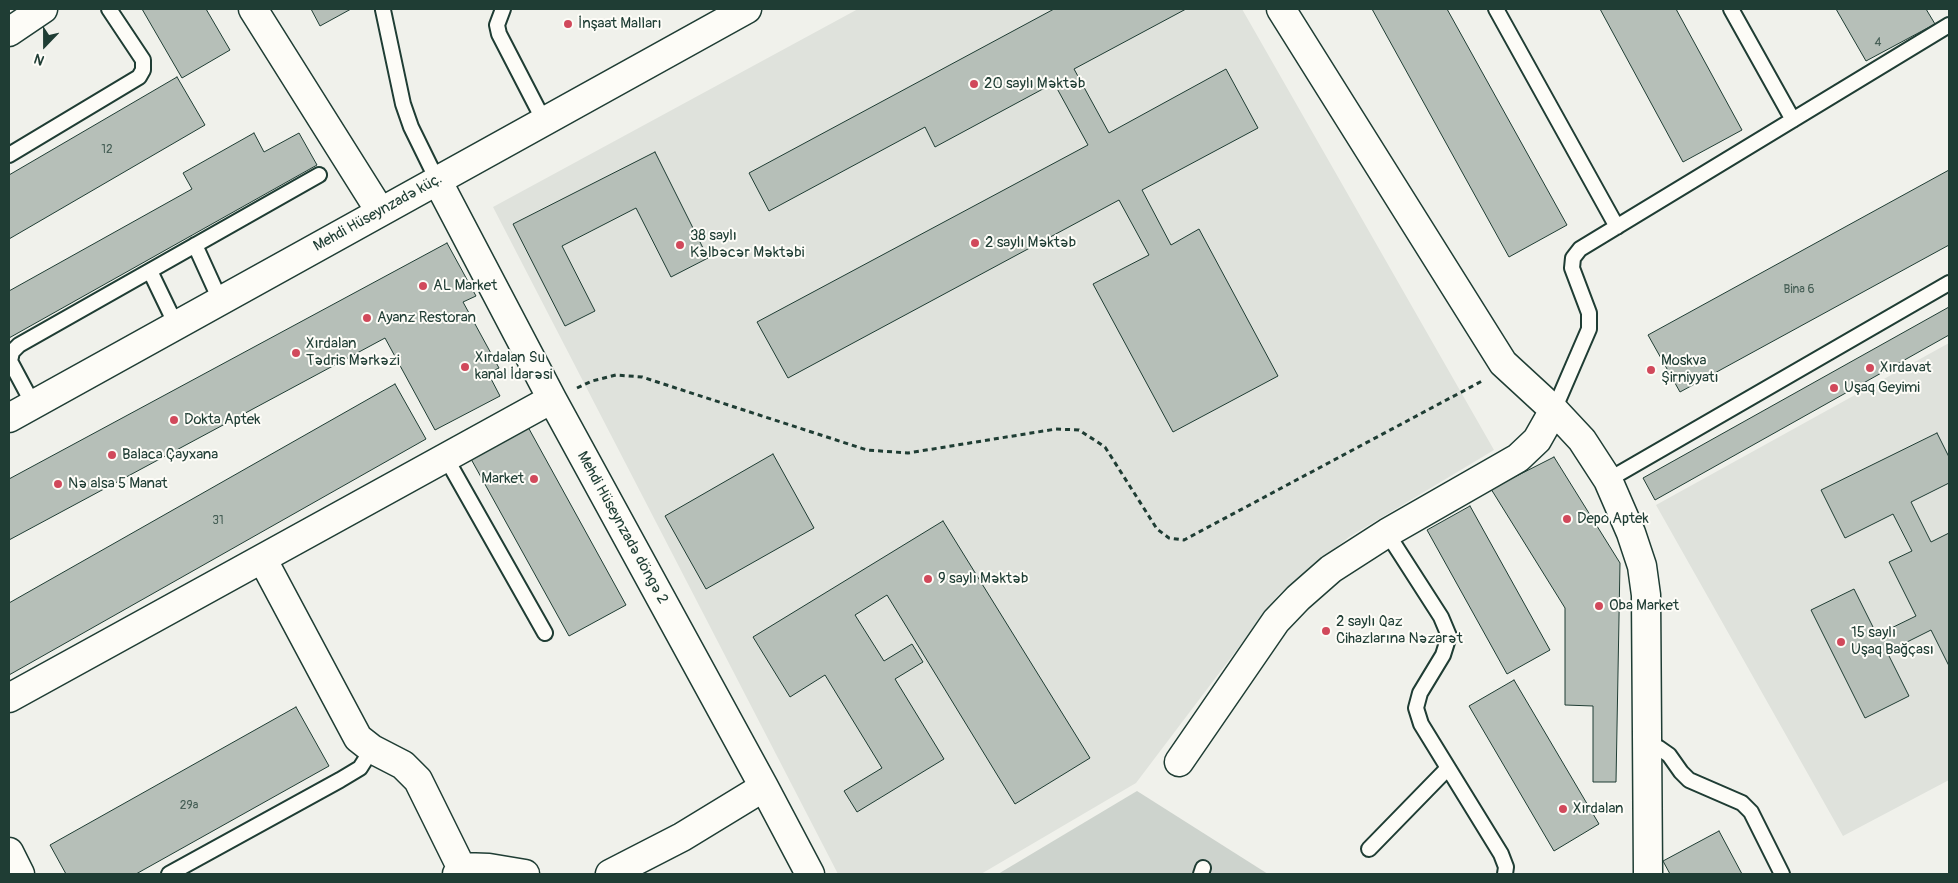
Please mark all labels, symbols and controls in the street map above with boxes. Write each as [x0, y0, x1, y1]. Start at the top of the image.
place label: İnşaat Malları [578, 15, 662, 33]
marker: İnşaat Malları [562, 18, 574, 30]
north arrow [20, 20, 70, 70]
house number: 4 [1875, 36, 1881, 50]
text: N [32, 50, 47, 69]
place label: 20 saylı Məktəb [984, 75, 1085, 93]
marker: 20 saylı Məktəb [968, 78, 980, 90]
house number: 12 [101, 143, 113, 157]
street label: Mehdi Hüseynzadə küç. [311, 170, 445, 256]
place label: 38 saylı Kəlbəcər Məktəbi [690, 227, 804, 262]
place label: 2 saylı Məktəb [985, 234, 1076, 252]
marker: 2 saylı Məktəb [969, 237, 981, 249]
marker: 38 saylı Kəlbəcər Məktəbi [674, 239, 686, 251]
place label: AL Market [433, 277, 497, 295]
marker: AL Market [417, 280, 429, 292]
house number: Bina 6 [1784, 283, 1814, 297]
place label: Ayanz Restoran [377, 309, 476, 327]
marker: Ayanz Restoran [361, 312, 373, 324]
place label: Xırdalan Tədris Mərkəzi [306, 335, 400, 370]
marker: Xırdalan Tədris Mərkəzi [290, 347, 302, 359]
place label: Xırdalan Su kanal İdarəsi [475, 349, 552, 384]
place label: Moskva Şirniyyatı [1661, 352, 1718, 387]
place label: Xırdavat [1880, 359, 1931, 377]
marker: Xırdalan Su kanal İdarəsi [459, 361, 471, 373]
marker: Xırdavat [1864, 362, 1876, 374]
marker: Moskva Şirniyyatı [1645, 364, 1657, 376]
place label: Uşaq Geyimi [1844, 379, 1920, 397]
marker: Uşaq Geyimi [1828, 382, 1840, 394]
place label: Dokta Aptek [184, 411, 260, 429]
marker: Dokta Aptek [168, 414, 180, 426]
place label: Balaca Çayxana [122, 446, 218, 464]
marker: Balaca Çayxana [106, 449, 118, 461]
street label: Mehdi Hüseynzadə döngə 2 [573, 449, 671, 607]
place label: Market [481, 470, 524, 488]
marker: Market [528, 473, 540, 485]
place label: Nə alsa 5 Manat [68, 475, 168, 493]
marker: Nə alsa 5 Manat [52, 478, 64, 490]
place label: Depo Aptek [1577, 510, 1649, 528]
marker: Depo Aptek [1561, 513, 1573, 525]
house number: 31 [212, 514, 224, 528]
place label: 9 saylı Məktəb [938, 570, 1028, 588]
marker: 9 saylı Məktəb [922, 573, 934, 585]
place label: Oba Market [1609, 597, 1679, 615]
marker: Oba Market [1593, 600, 1605, 612]
place label: 2 saylı Qaz Cihazlarına Nəzarət [1336, 613, 1463, 648]
place label: 15 saylı Uşaq Bağçası [1851, 624, 1934, 659]
marker: 2 saylı Qaz Cihazlarına Nəzarət [1320, 625, 1332, 637]
marker: 15 saylı Uşaq Bağçası [1835, 636, 1847, 648]
house number: 29a [180, 799, 198, 813]
place label: Xırdalan [1573, 800, 1624, 818]
marker: Xırdalan [1557, 803, 1569, 815]

